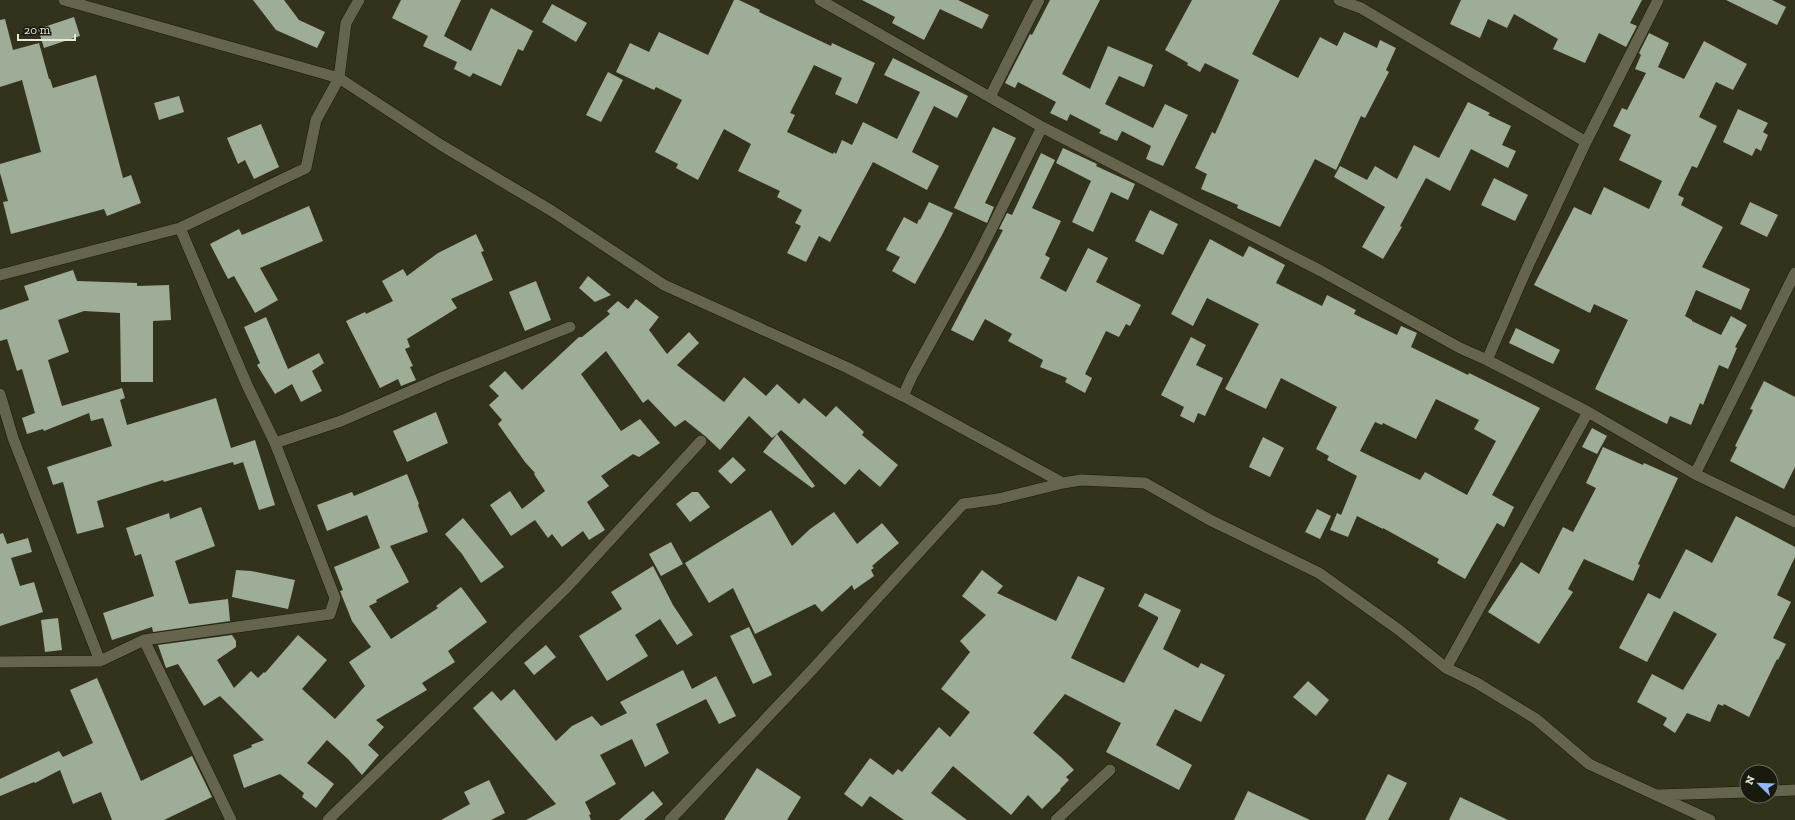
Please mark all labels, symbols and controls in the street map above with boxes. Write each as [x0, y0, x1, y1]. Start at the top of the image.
scale bar [18, 16, 75, 42]
text: 20 m [24, 23, 51, 37]
north arrow [1739, 764, 1779, 804]
text: N [1743, 773, 1758, 787]

